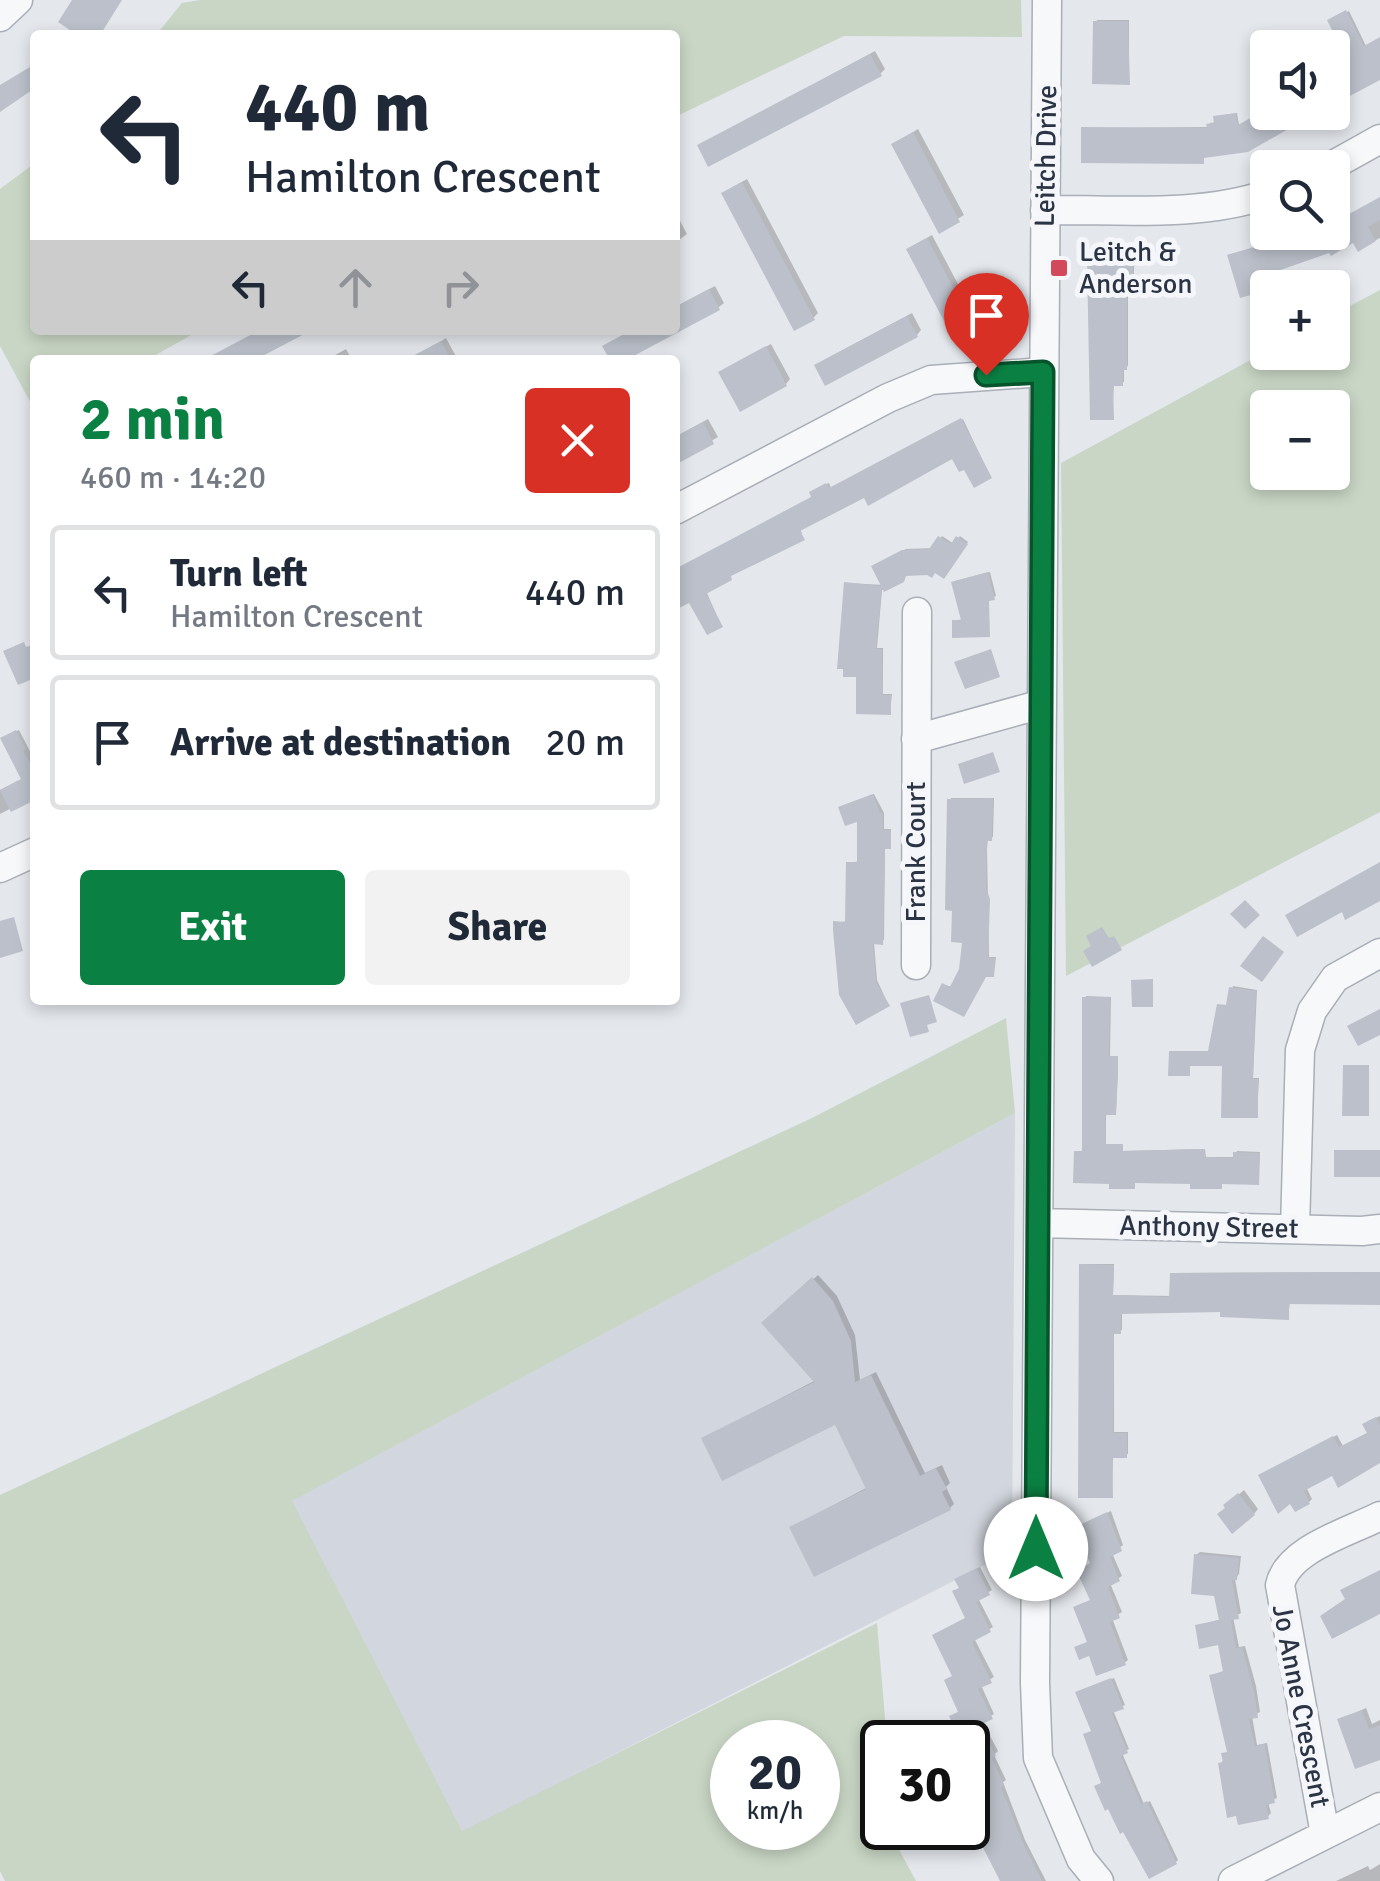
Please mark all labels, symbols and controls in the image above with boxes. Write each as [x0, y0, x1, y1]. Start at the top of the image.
map controls [1250, 30, 1350, 490]
button: sound [1250, 30, 1350, 130]
text: 440 m [245, 64, 430, 150]
icon: left [80, 70, 210, 200]
street label: Leitch Drive [1028, 85, 1064, 227]
text: Hamilton Crescent [245, 150, 601, 205]
button: search [1250, 150, 1350, 250]
place label: Leitch & Anderson [1079, 235, 1193, 301]
marker: Leitch & Anderson [1048, 257, 1070, 279]
icon: left [223, 260, 278, 315]
icon: ahead [328, 260, 383, 315]
icon: right [433, 260, 488, 315]
button: + [1250, 270, 1350, 370]
pin [944, 273, 1029, 376]
icon: arrive [959, 288, 1014, 343]
text: 2 min [80, 383, 225, 457]
button: close [525, 388, 630, 493]
button: − [1250, 390, 1350, 490]
text: 460 m · 14:20 [80, 458, 266, 497]
text: Turn left [170, 550, 308, 597]
icon: left [85, 565, 140, 620]
text: 440 m [525, 569, 625, 616]
text: Hamilton Crescent [170, 597, 423, 636]
icon: arrive [85, 715, 140, 770]
text: Arrive at destination [170, 719, 511, 766]
text: 20 m [545, 719, 625, 766]
street label: Frank Court [899, 781, 933, 923]
button: Exit [80, 870, 345, 985]
button: Share [365, 870, 630, 985]
street label: Anthony Street [1119, 1208, 1299, 1246]
position arrow [984, 1497, 1088, 1601]
street label: Jo Anne Crescent [1265, 1602, 1337, 1811]
speed limit sign: 30 [860, 1720, 990, 1850]
text: 20 [748, 1742, 802, 1804]
text: km/h [747, 1795, 803, 1826]

